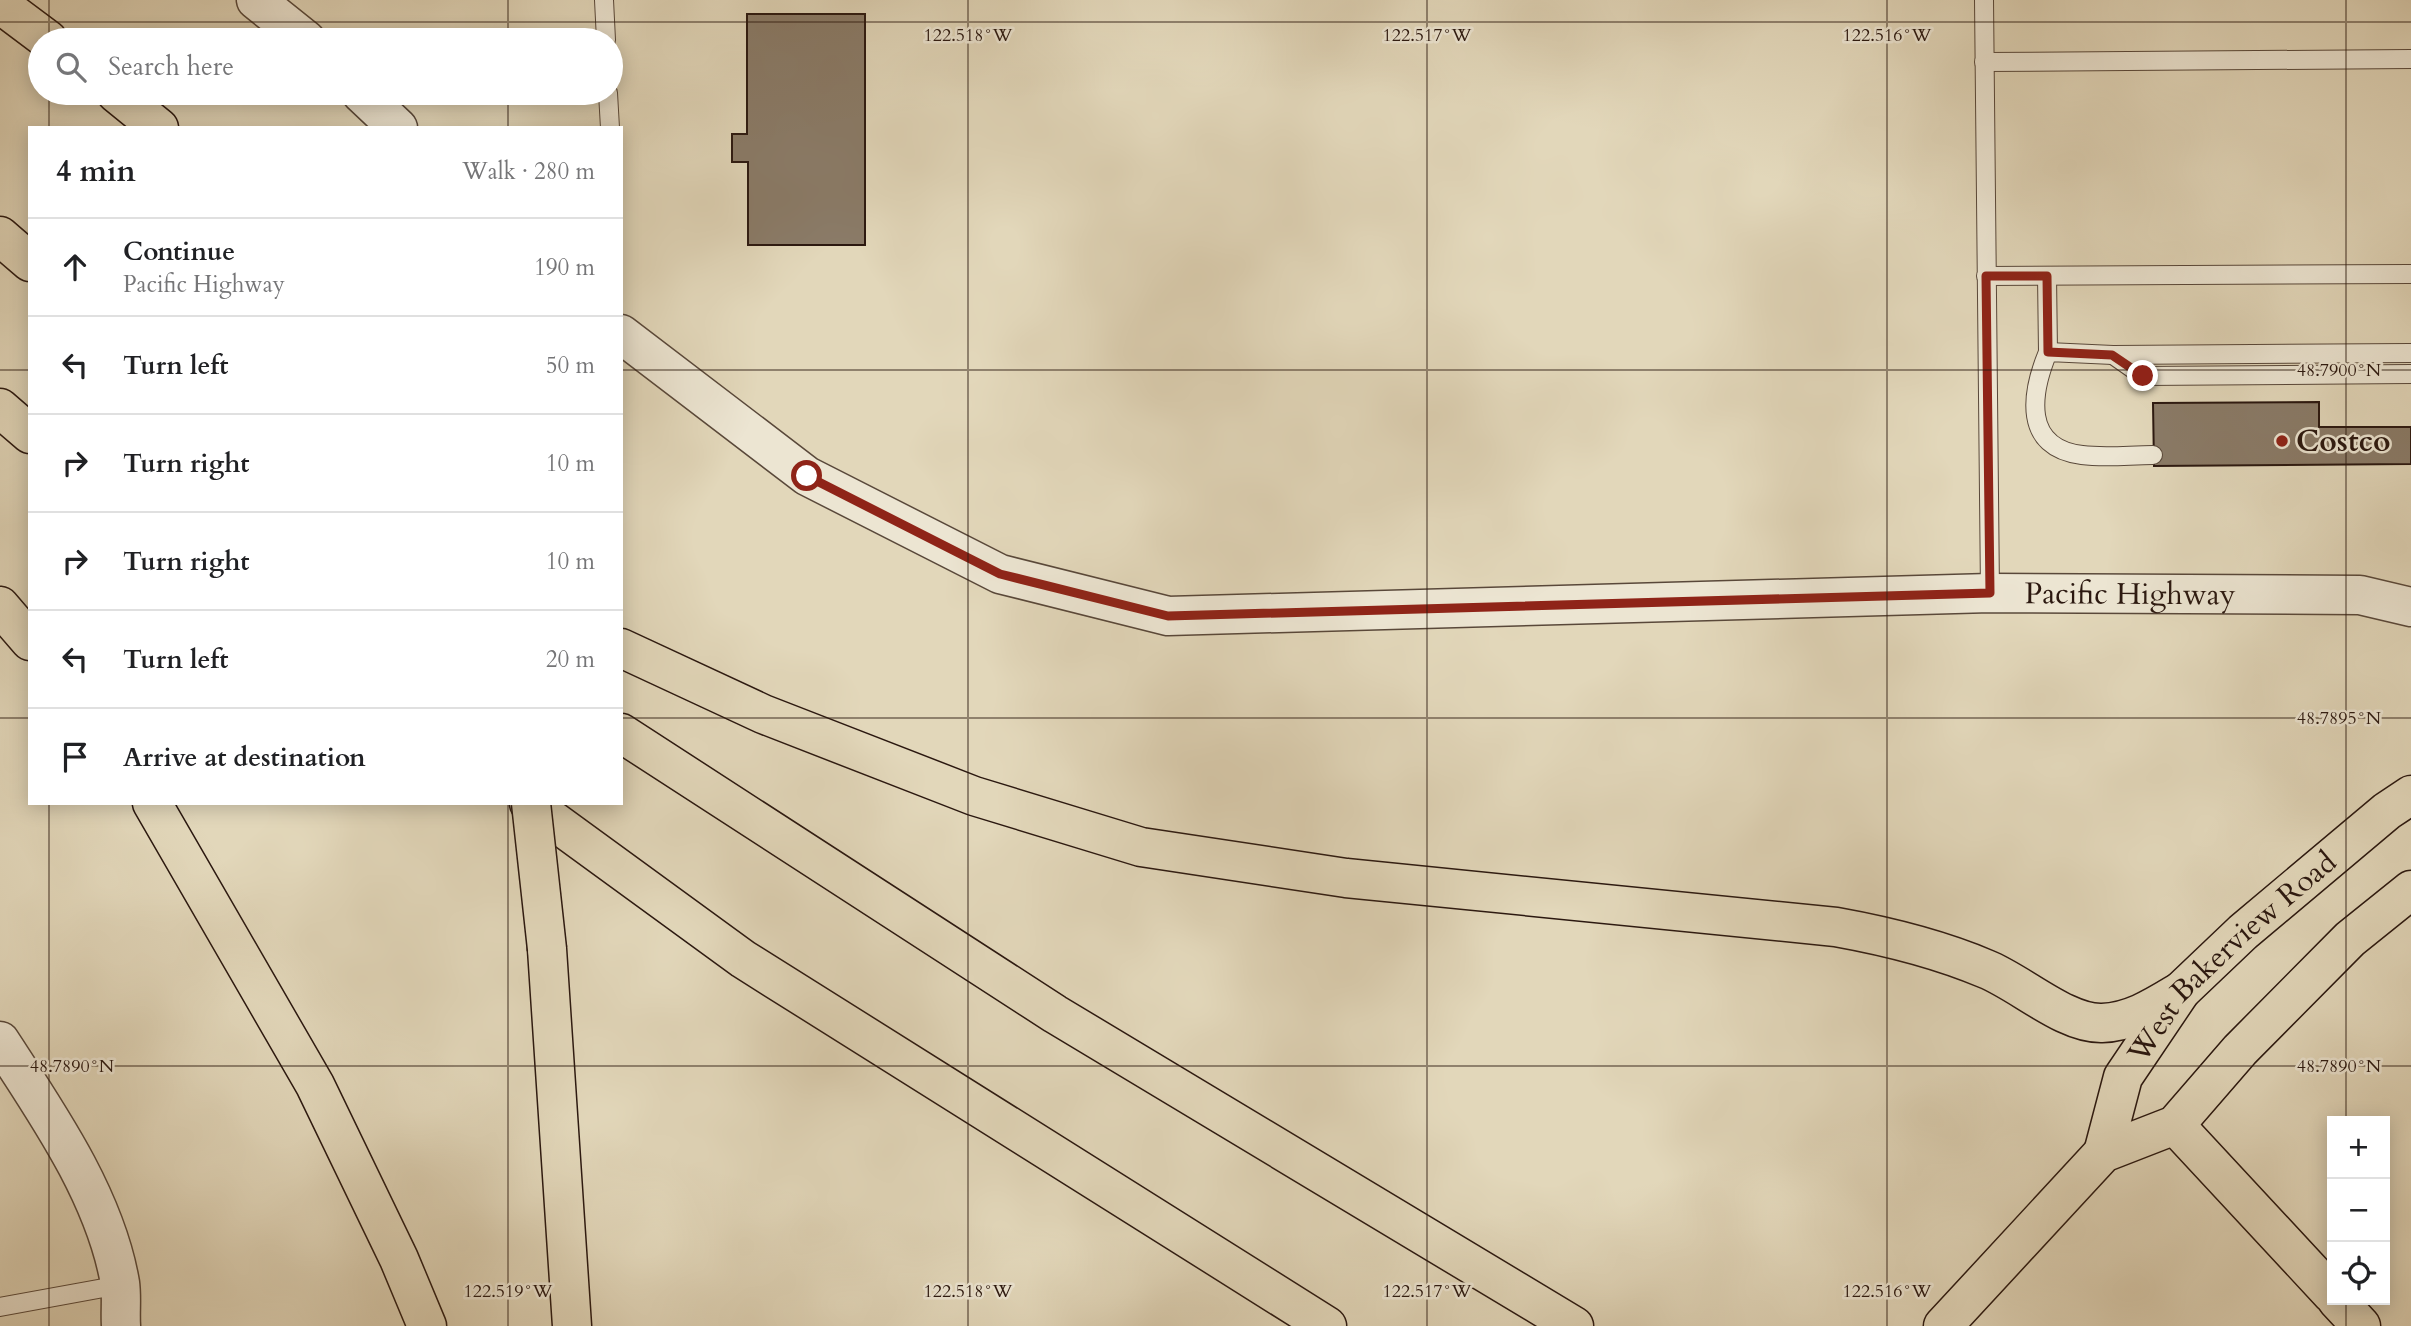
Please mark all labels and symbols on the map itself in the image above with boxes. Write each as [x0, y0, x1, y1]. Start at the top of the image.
text: 122.518°W [924, 23, 1013, 48]
text: 122.517°W [1383, 23, 1472, 48]
text: 122.516°W [1843, 23, 1932, 48]
text: 48.7900°N [2297, 358, 2382, 383]
route end [2127, 360, 2158, 391]
place label: Costco [2296, 421, 2391, 462]
marker: Costco [2274, 433, 2290, 449]
route start [791, 460, 822, 491]
street label: Pacific Highway [2024, 573, 2236, 615]
text: 48.7895°N [2297, 706, 2382, 731]
street label: West Bakerview Road [2118, 842, 2345, 1072]
text: 48.7890°N [30, 1054, 115, 1079]
text: 48.7890°N [2297, 1054, 2382, 1079]
text: 122.519°W [464, 1279, 553, 1304]
text: 122.518°W [924, 1279, 1013, 1304]
text: 122.517°W [1383, 1279, 1472, 1304]
text: 122.516°W [1843, 1279, 1932, 1304]

